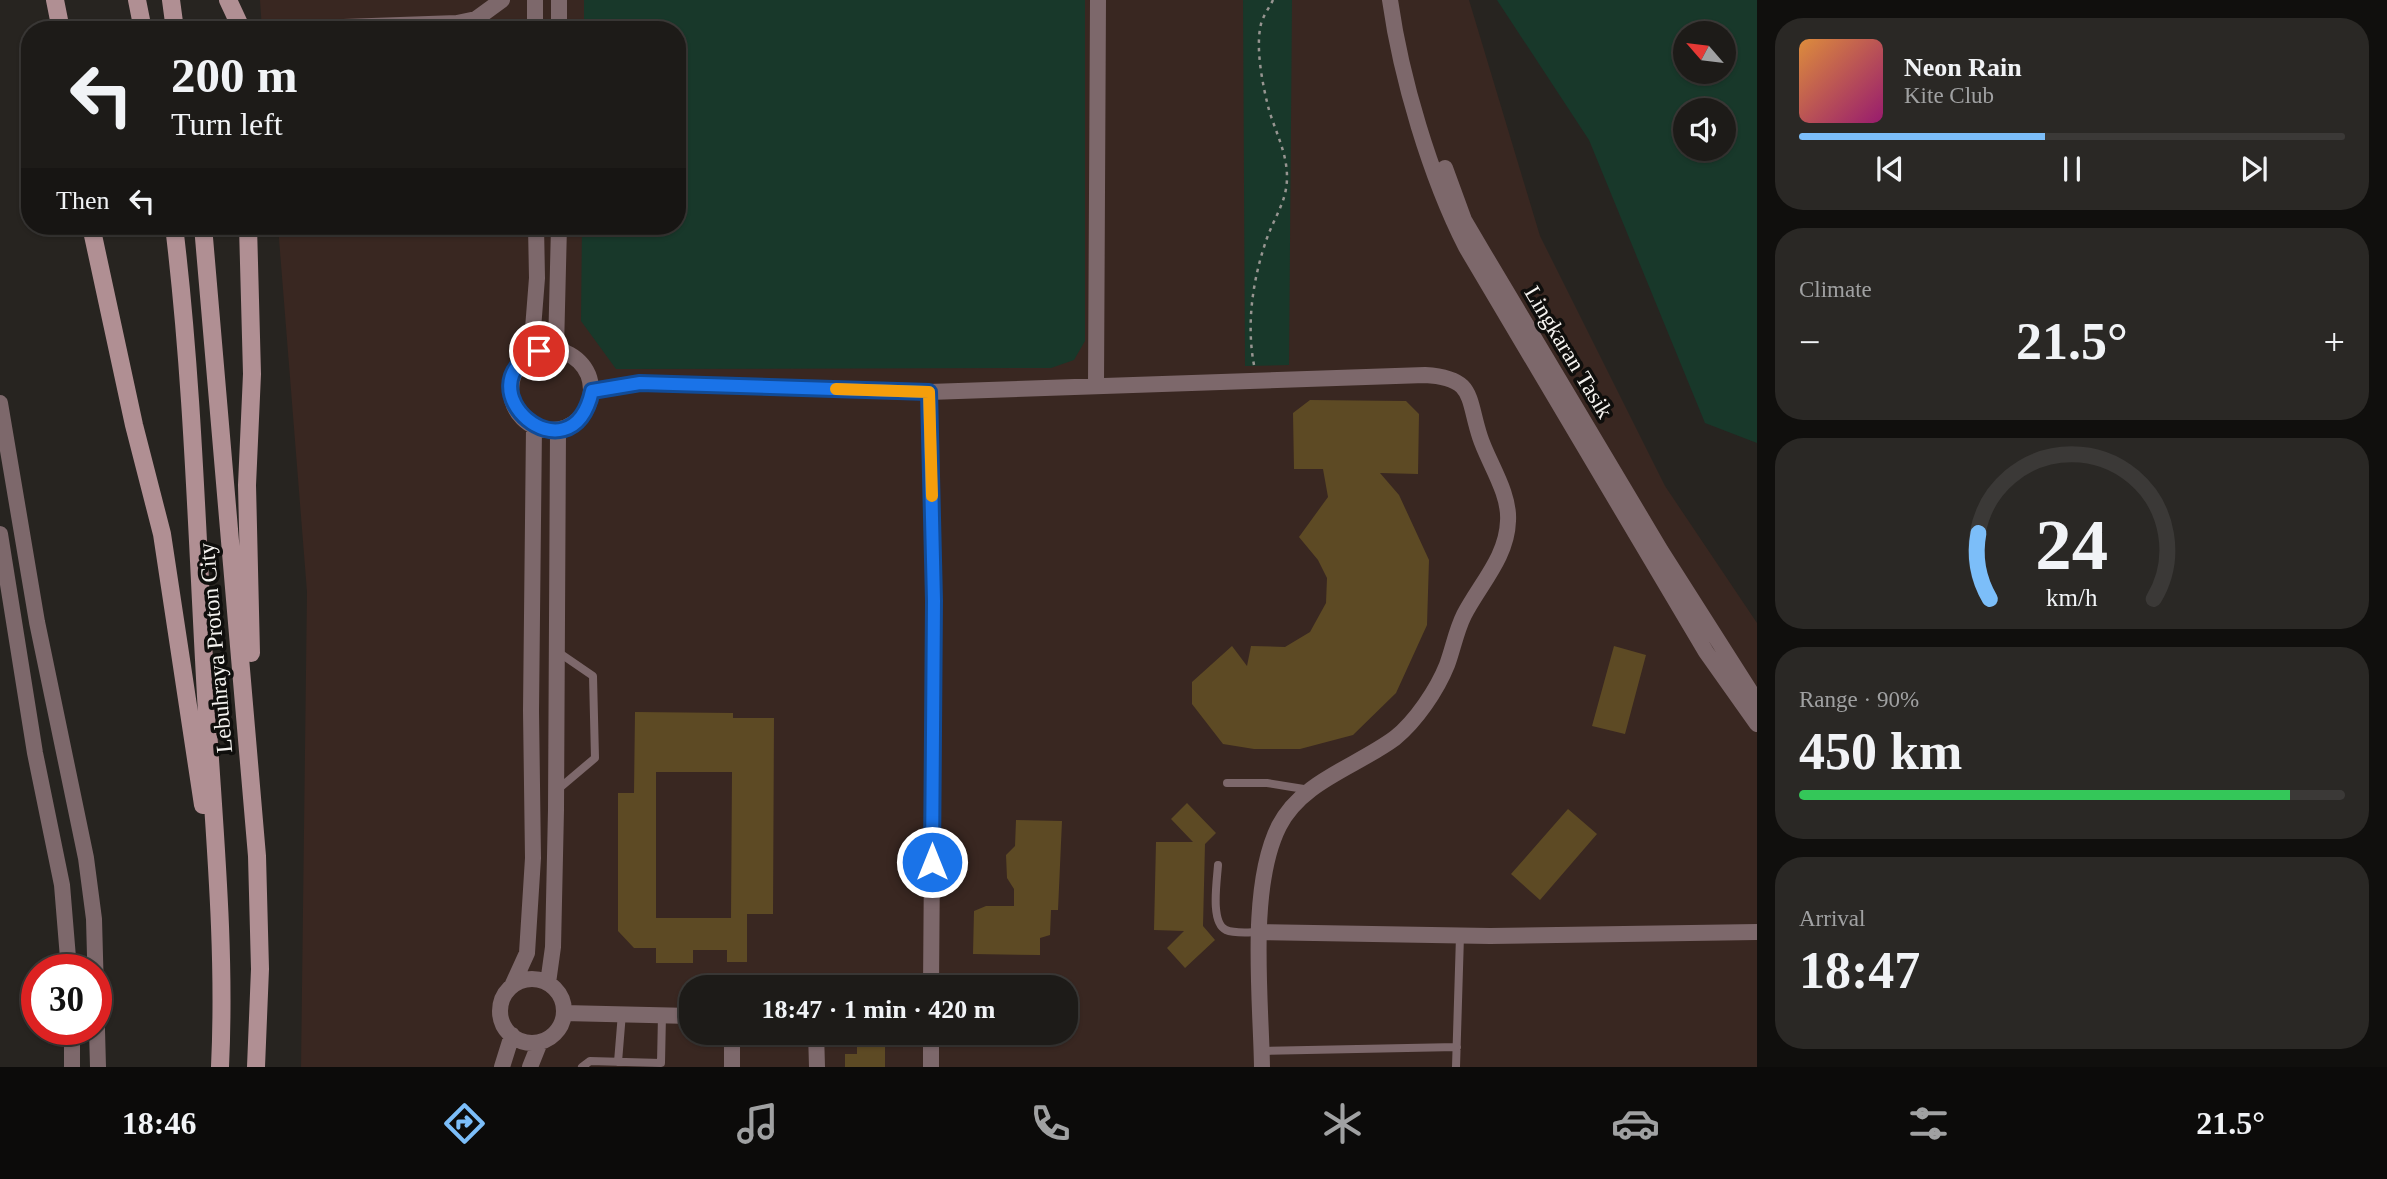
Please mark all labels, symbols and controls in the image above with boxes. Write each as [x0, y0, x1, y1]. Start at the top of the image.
north arrow [1673, 21, 1736, 84]
map controls [1673, 21, 1736, 161]
text: 200 m [171, 48, 298, 103]
icon: left [56, 49, 147, 140]
text: Neon Rain [1904, 53, 2022, 82]
text: Kite Club [1904, 83, 1994, 108]
button: sound [1673, 98, 1736, 161]
text: Turn left [171, 106, 283, 142]
icon: previous [1871, 150, 1909, 188]
icon: pause [2053, 150, 2091, 188]
icon: next [2235, 150, 2273, 188]
icon: left [123, 182, 161, 220]
text: Then [56, 186, 109, 215]
text: Climate [1799, 277, 1872, 302]
street label: Lingkaran Tasik [1519, 282, 1618, 423]
text: 21.5° [2016, 313, 2128, 370]
pin [509, 321, 569, 381]
text: − [1799, 321, 1820, 363]
text: + [2324, 321, 2345, 363]
icon: arrive [520, 332, 558, 370]
text: 24 [2036, 505, 2108, 586]
street label: Lebuhraya Proton City [194, 541, 237, 754]
text: km/h [2046, 584, 2098, 611]
text: Range · 90% [1799, 687, 1919, 712]
text: 450 km [1799, 723, 1962, 780]
position arrow [895, 825, 969, 899]
text: Arrival [1799, 906, 1865, 931]
text: 18:47 [1799, 942, 1920, 999]
speed limit sign: 30 [21, 954, 112, 1045]
text: 18:47 · 1 min · 420 m [762, 995, 996, 1024]
icon: directions [440, 1099, 489, 1148]
icon: music [733, 1099, 782, 1148]
icon: phone [1026, 1099, 1075, 1148]
icon: climate [1318, 1099, 1367, 1148]
icon: car [1611, 1099, 1660, 1148]
icon: filters [1904, 1099, 1953, 1148]
text: 18:46 [122, 1105, 197, 1141]
text: 21.5° [2196, 1105, 2265, 1141]

